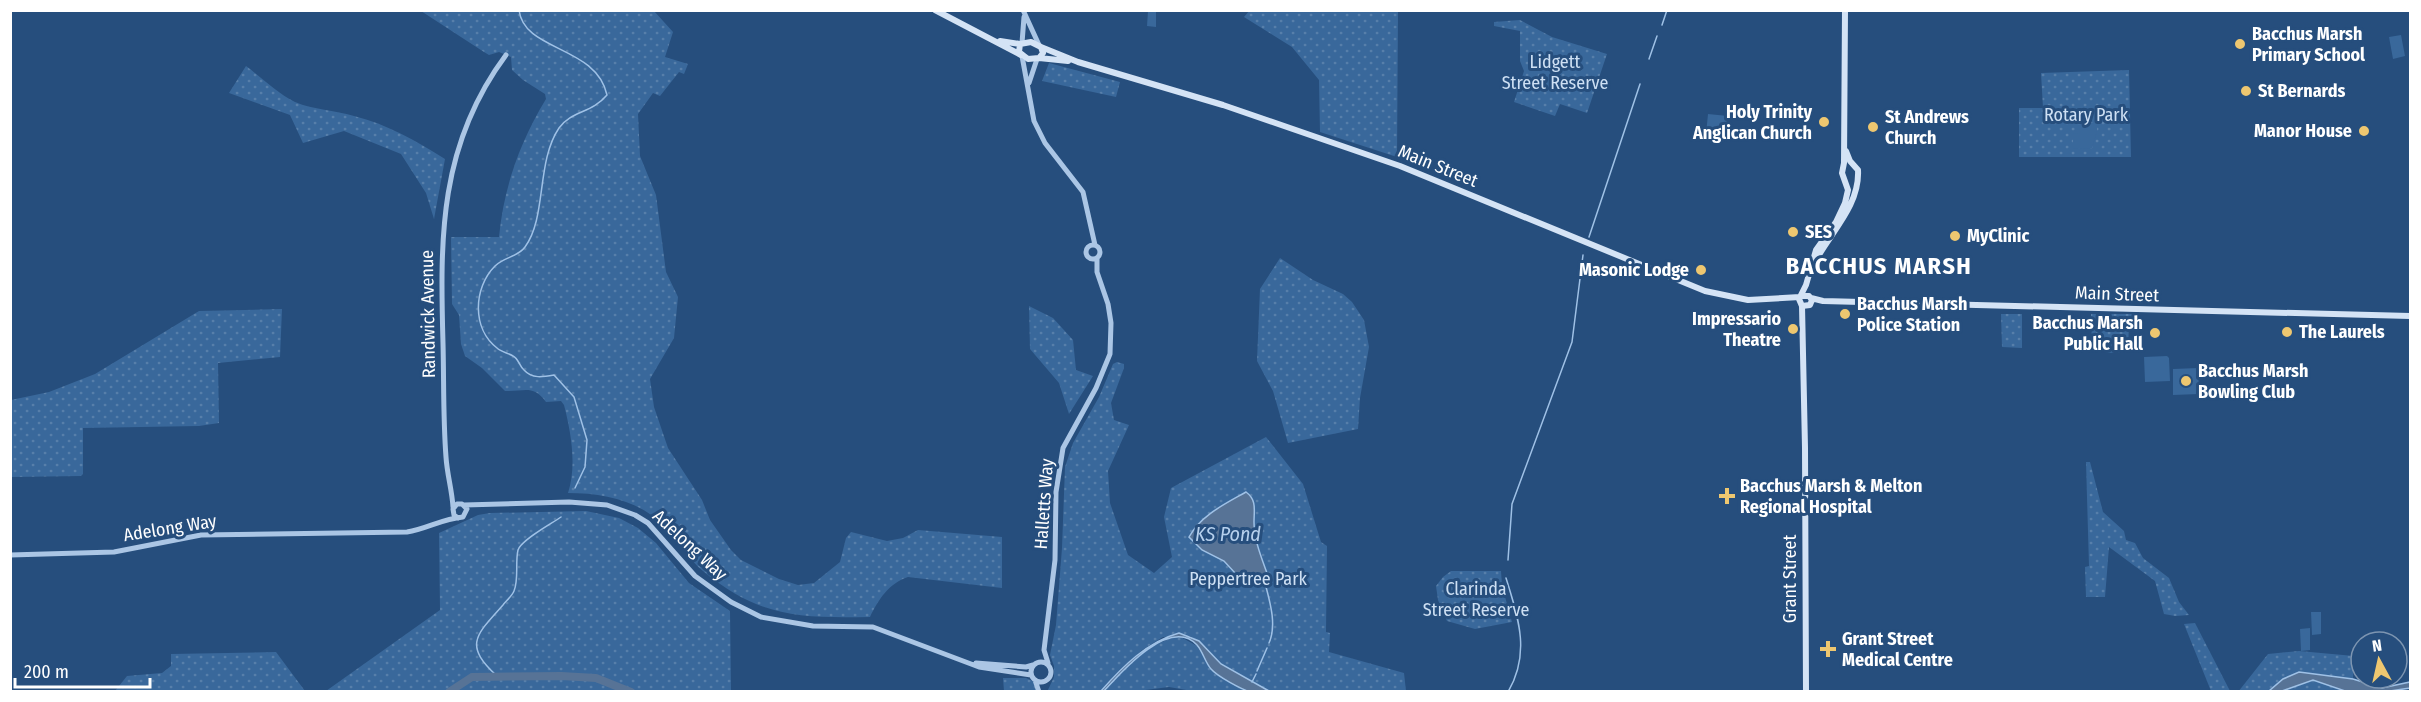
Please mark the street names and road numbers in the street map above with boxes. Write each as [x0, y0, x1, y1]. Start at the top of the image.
street label: Main Street [1395, 140, 1481, 192]
street label: Randwick Avenue [416, 250, 440, 378]
street label: Main Street [2075, 282, 2160, 306]
street label: Halletts Way [1030, 458, 1058, 550]
street label: Adelong Way [648, 505, 732, 585]
street label: Adelong Way [122, 510, 218, 546]
street label: Grant Street [1779, 535, 1801, 623]

